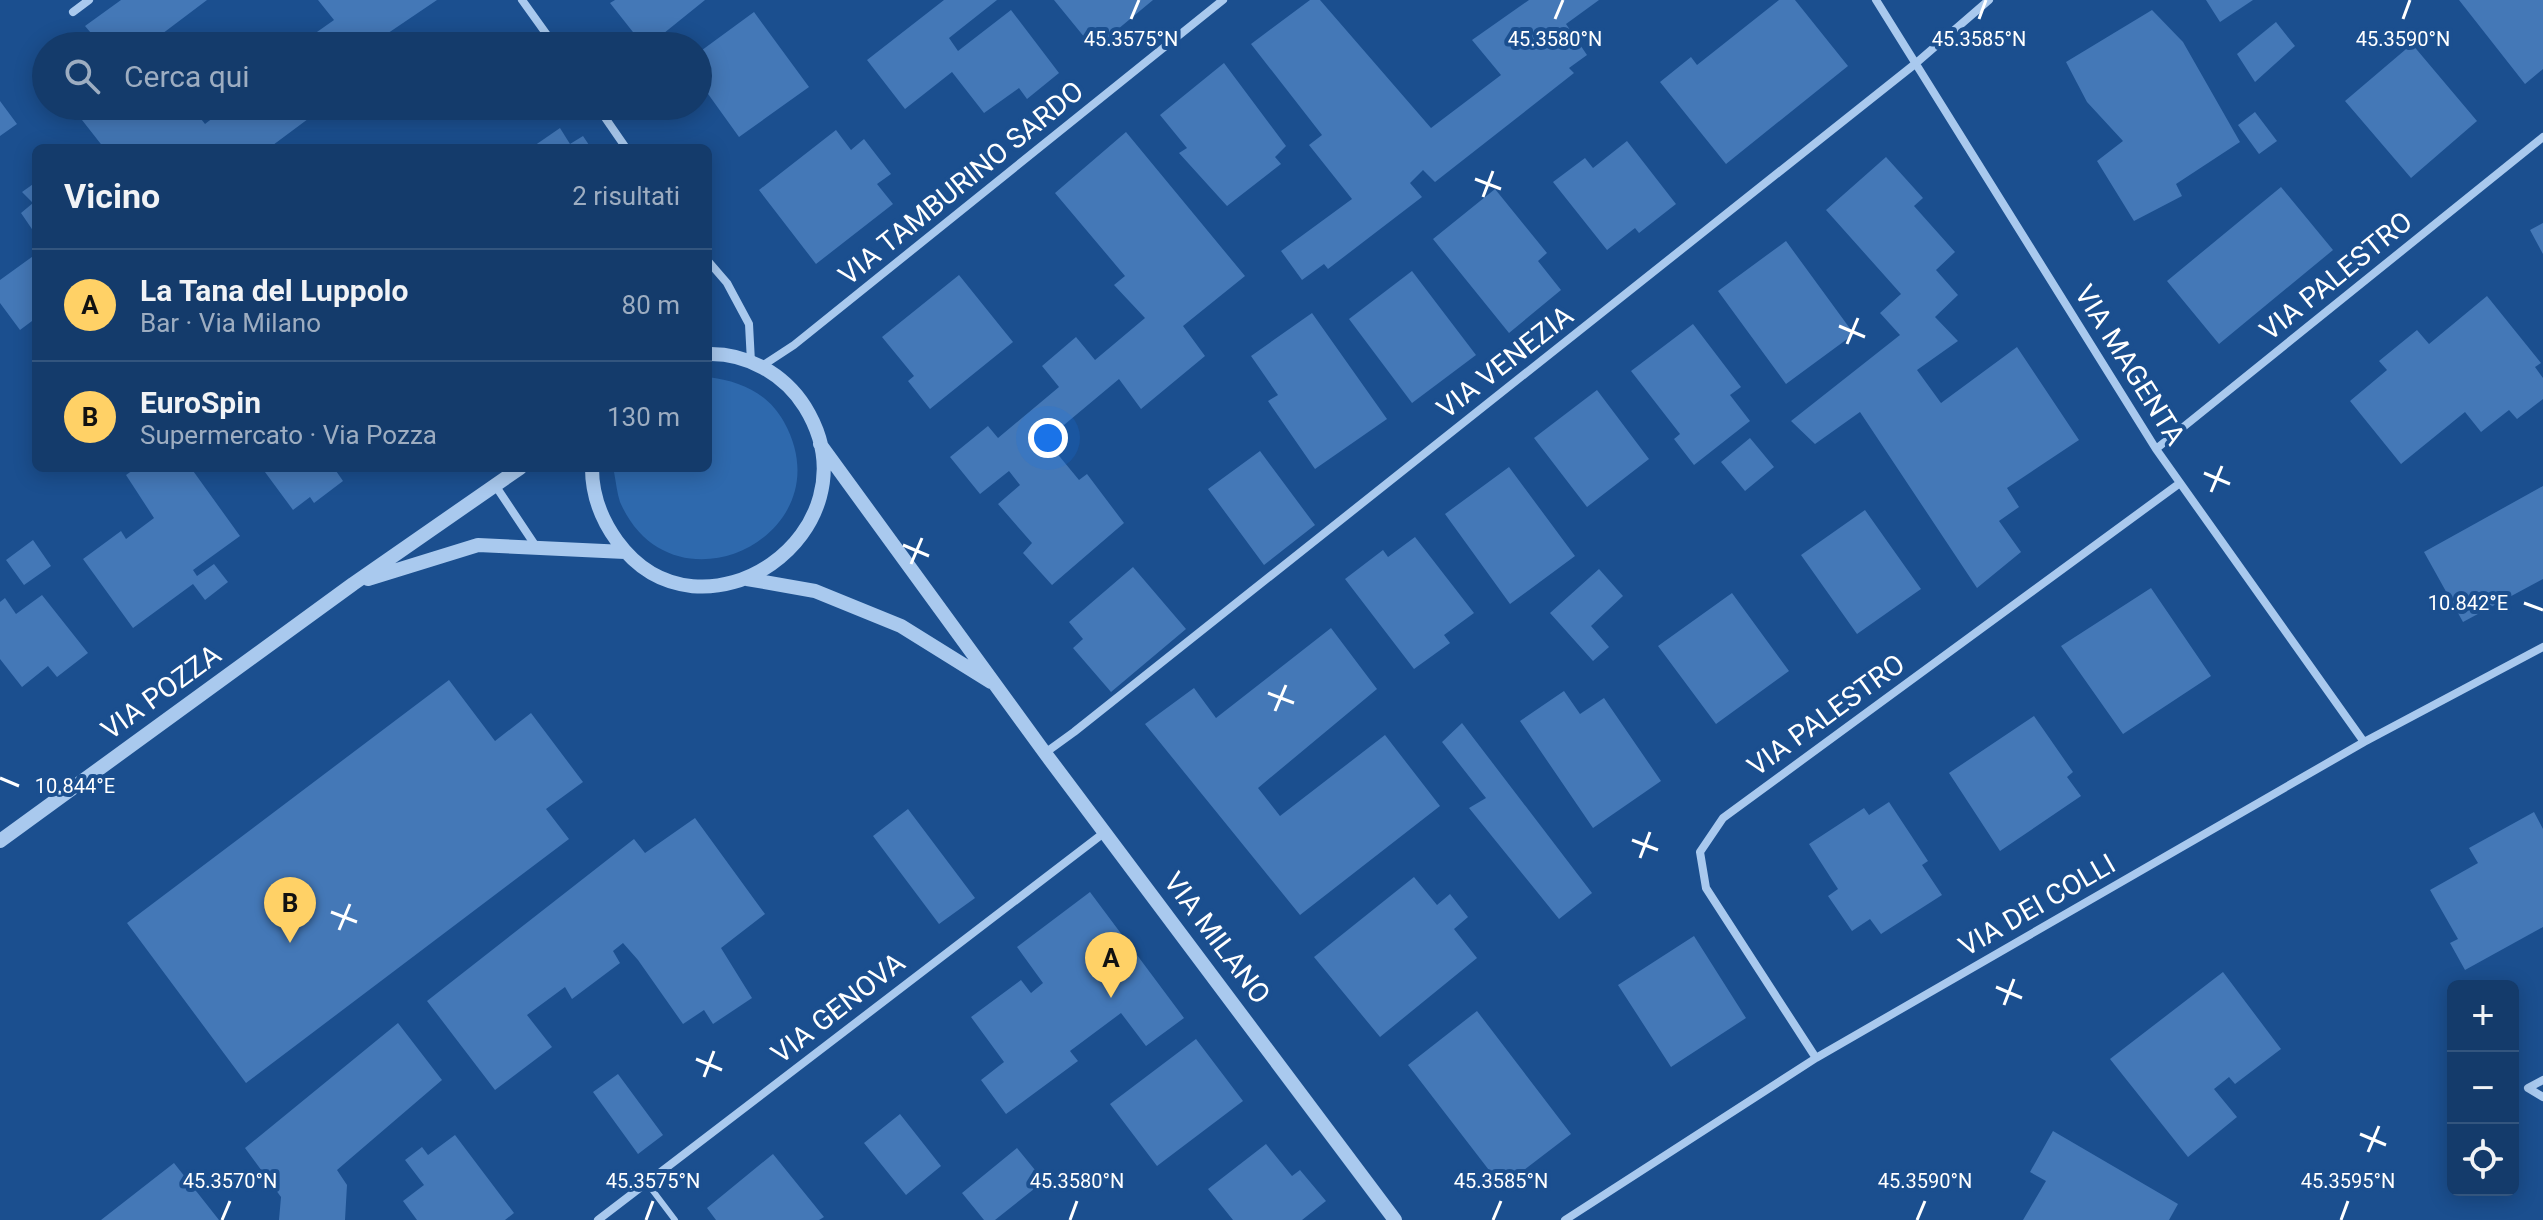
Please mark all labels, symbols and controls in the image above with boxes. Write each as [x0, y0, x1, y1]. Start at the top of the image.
text: 45.3575°N [1084, 27, 1178, 51]
text: 45.3580°N [1508, 27, 1602, 51]
text: 45.3585°N [1932, 27, 2026, 51]
text: 45.3590°N [2356, 27, 2450, 51]
search box [32, 32, 712, 120]
icon: search [60, 54, 104, 98]
text: Cerca qui [124, 59, 250, 94]
street label: VIA TAMBURINO SARDO [832, 74, 1090, 292]
text: Vicino [64, 176, 160, 216]
text: 2 risultati [572, 181, 680, 211]
street label: VIA PALESTRO [2253, 205, 2419, 347]
text: La Tana del Luppolo [140, 273, 408, 308]
street label: VIA MAGENTA [2068, 279, 2192, 451]
text: A [81, 290, 99, 320]
text: 80 m [622, 290, 680, 320]
street label: VIA VENEZIA [1430, 299, 1580, 425]
text: Bar · Via Milano [140, 308, 321, 338]
text: EuroSpin [140, 385, 261, 420]
text: B [82, 402, 98, 432]
text: 130 m [607, 402, 680, 432]
your location [1028, 418, 1068, 458]
text: Supermercato · Via Pozza [140, 420, 437, 450]
text: 10.842°E [2428, 591, 2508, 615]
street label: VIA POZZA [95, 638, 227, 746]
street label: VIA PALESTRO [1741, 647, 1911, 783]
text: 10.844°E [35, 774, 115, 798]
street label: VIA DEI COLLI [1953, 847, 2121, 963]
street label: VIA MILANO [1157, 866, 1277, 1010]
pin: B [264, 877, 316, 943]
pin: A [1085, 932, 1137, 998]
street label: VIA GENOVA [765, 946, 911, 1070]
map controls [2447, 980, 2519, 1196]
button: + [2447, 980, 2519, 1052]
button: − [2447, 1052, 2519, 1124]
button: locate [2447, 1124, 2519, 1196]
text: 45.3570°N [183, 1169, 277, 1193]
text: 45.3575°N [606, 1169, 700, 1193]
text: 45.3580°N [1030, 1169, 1124, 1193]
text: 45.3585°N [1454, 1169, 1548, 1193]
text: 45.3590°N [1878, 1169, 1972, 1193]
text: 45.3595°N [2301, 1169, 2395, 1193]

